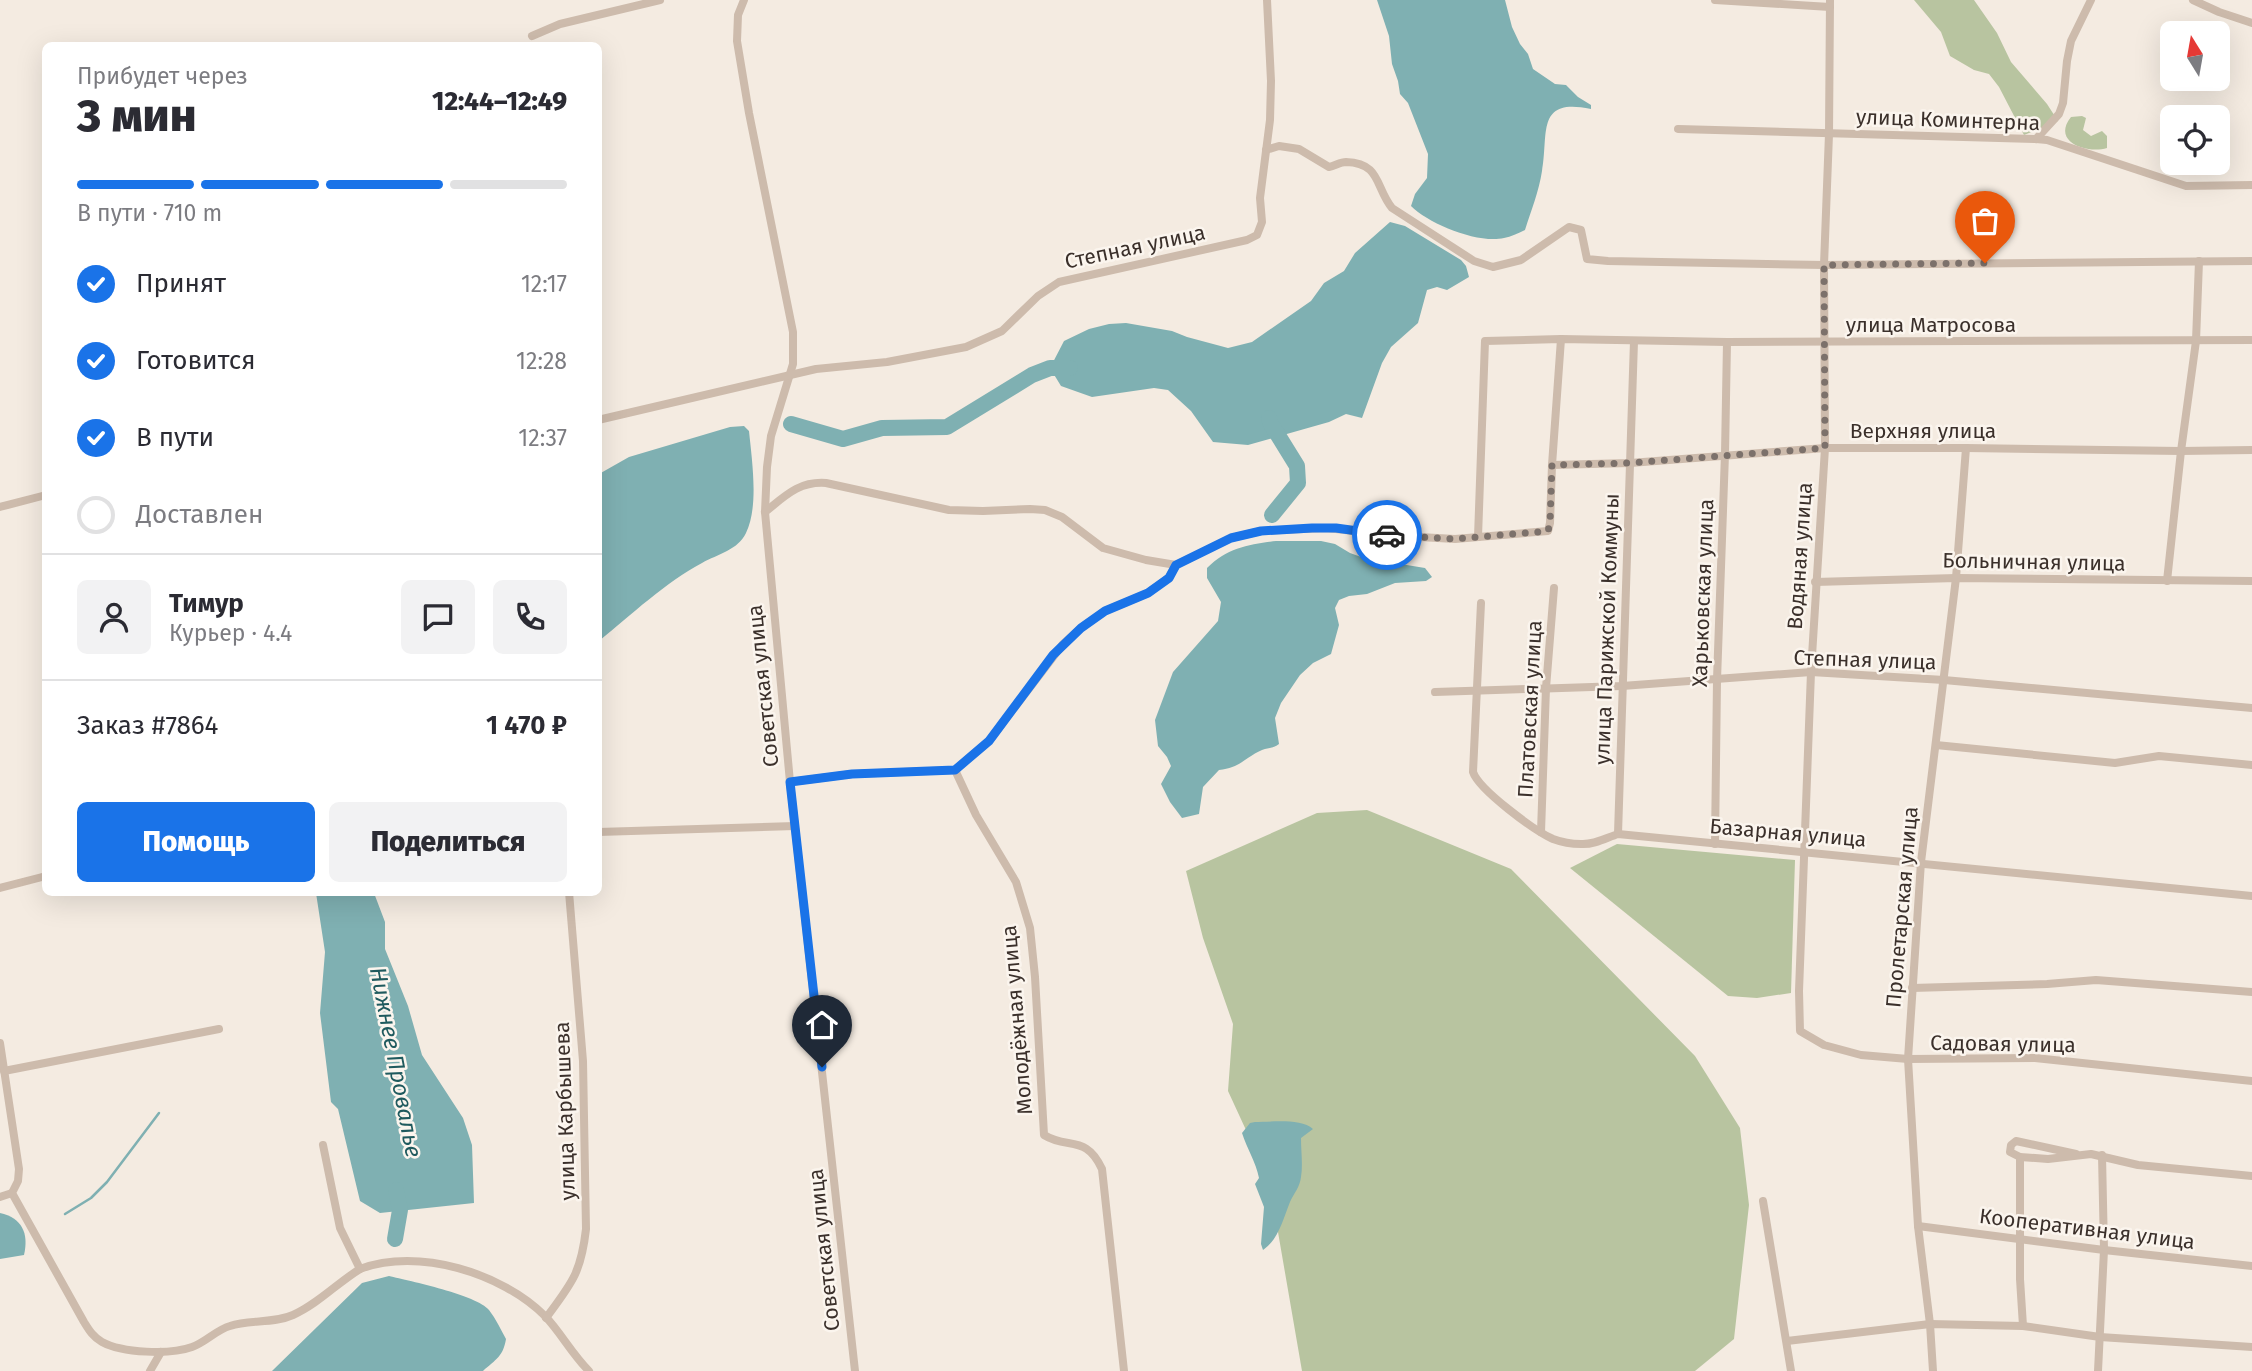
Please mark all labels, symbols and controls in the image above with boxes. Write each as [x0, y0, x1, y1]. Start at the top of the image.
north arrow [2160, 21, 2230, 91]
map controls [2160, 21, 2230, 175]
text: Прибудет через [77, 62, 248, 90]
text: 12:44–12:49 [432, 86, 567, 117]
text: 3 мин [77, 88, 197, 143]
street label: улица Коминтерна [1855, 104, 2041, 136]
button: locate [2160, 105, 2230, 175]
pin [1955, 191, 2015, 263]
text: В пути · 710 m [77, 199, 222, 227]
icon: bag [1966, 202, 2004, 240]
street label: Степная улица [1062, 219, 1208, 275]
icon: check [77, 265, 115, 303]
text: Принят [136, 268, 226, 299]
text: 12:17 [521, 270, 567, 298]
street label: улица Матросова [1846, 312, 2016, 338]
icon: check [77, 342, 115, 380]
text: Готовится [136, 345, 256, 376]
text: 12:28 [516, 347, 567, 375]
street label: Верхняя улица [1850, 418, 1996, 444]
icon: check [77, 419, 115, 457]
text: В пути [136, 422, 214, 453]
text: 12:37 [518, 424, 567, 452]
street label: Водяная улица [1782, 481, 1818, 631]
street label: улица Парижской Коммуны [1589, 493, 1625, 765]
street label: Харьковская улица [1687, 498, 1719, 688]
text: Доставлен [136, 499, 263, 530]
courier [1352, 500, 1422, 570]
icon: car [1368, 516, 1406, 554]
street label: Больничная улица [1942, 547, 2126, 577]
button: person [77, 580, 151, 654]
button: chat [401, 580, 475, 654]
button: phone [493, 580, 567, 654]
text: Тимур [169, 588, 244, 619]
street label: Советская улица [742, 604, 784, 768]
text: Курьер · 4.4 [169, 619, 292, 647]
street label: Платовская улица [1512, 619, 1548, 799]
street label: Степная улица [1793, 645, 1937, 675]
text: Заказ #7864 [77, 710, 218, 741]
text: 1 470 ₽ [486, 710, 567, 741]
button: Помощь [77, 802, 315, 882]
button: Поделиться [329, 802, 567, 882]
street label: Пролетарская улица [1880, 805, 1924, 1009]
street label: Базарная улица [1709, 813, 1867, 853]
street label: Молодёжная улица [996, 924, 1038, 1116]
water label: Нижнее Провалье [364, 965, 428, 1160]
pin [792, 995, 852, 1067]
icon: home [803, 1006, 841, 1044]
street label: улица Карбышева [549, 1021, 581, 1201]
street label: Садовая улица [1930, 1030, 2076, 1058]
street label: Советская улица [803, 1168, 845, 1332]
street label: Кооперативная улица [1978, 1203, 2196, 1255]

